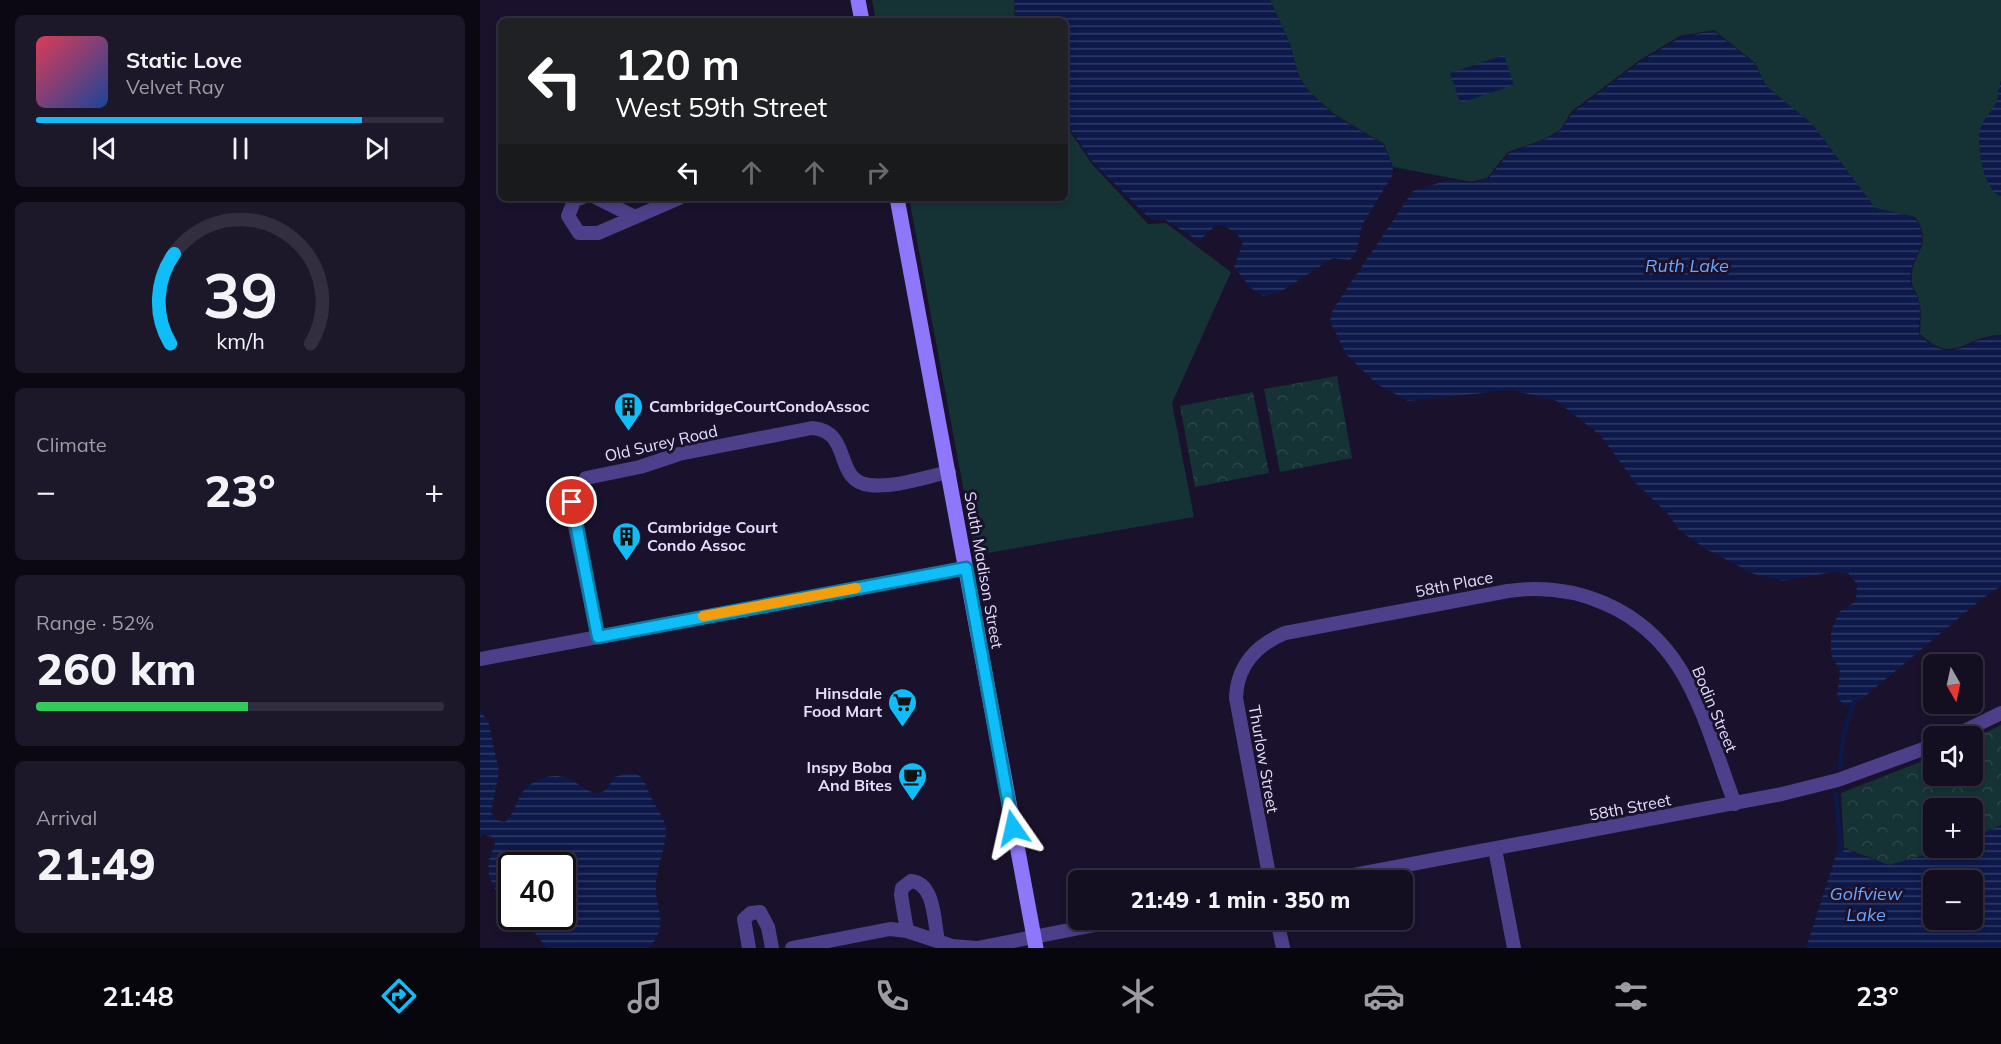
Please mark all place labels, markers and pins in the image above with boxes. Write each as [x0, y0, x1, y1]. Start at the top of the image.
building icon: CambridgeCourtCondoAssoc [612, 390, 644, 432]
place label: CambridgeCourtCondoAssoc [649, 396, 870, 416]
pin [546, 476, 597, 527]
place label: Cambridge Court Condo Assoc [647, 517, 778, 555]
building icon: Cambridge Court Condo Assoc [610, 520, 642, 562]
place label: Hinsdale Food Mart [803, 683, 882, 721]
supermarket icon: Hinsdale Food Mart [887, 686, 919, 728]
place label: Inspy Boba And Bites [807, 757, 892, 795]
cafe icon: Inspy Boba And Bites [897, 760, 929, 802]

